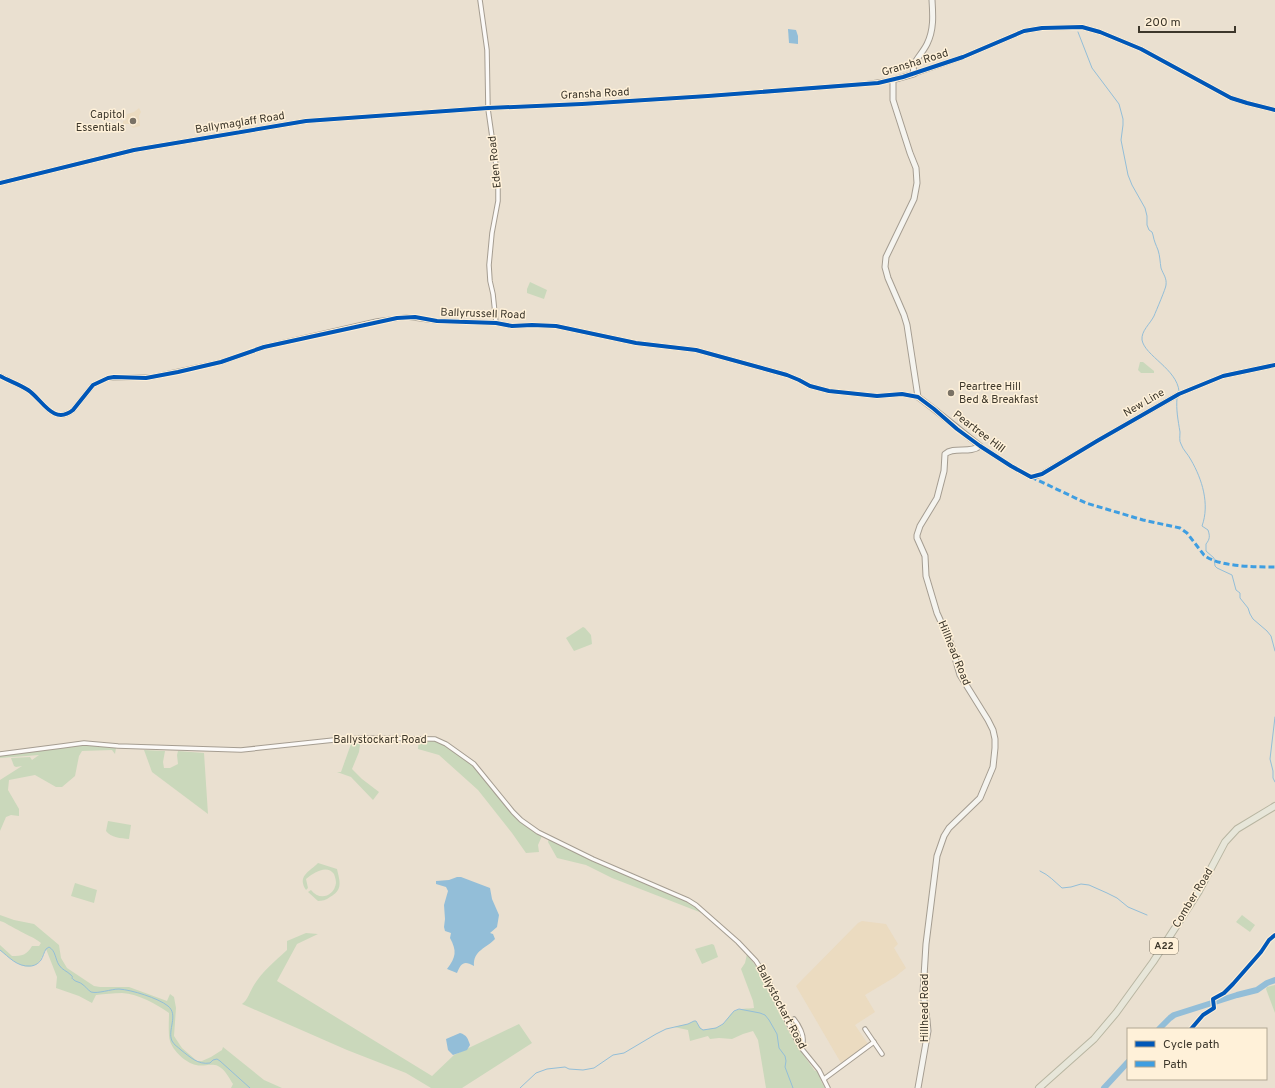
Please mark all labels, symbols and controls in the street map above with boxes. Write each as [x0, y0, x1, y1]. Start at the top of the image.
scale bar [1139, 8, 1235, 34]
text: 200 m [1145, 15, 1181, 31]
street label: Gransha Road [880, 46, 950, 80]
street label: Gransha Road [560, 85, 630, 103]
place label: Capitol Essentials [76, 108, 125, 135]
street label: Ballymaglaff Road [194, 109, 286, 137]
marker: Capitol Essentials [128, 116, 138, 126]
street label: Eden Road [485, 135, 505, 189]
street label: Ballyrussell Road [440, 306, 526, 322]
place label: Peartree Hill Bed & Breakfast [959, 380, 1039, 407]
street label: New Line [1121, 386, 1167, 420]
marker: Peartree Hill Bed & Breakfast [946, 388, 956, 398]
street label: Peartree Hill [950, 408, 1008, 456]
street label: Hillhead Road [935, 619, 973, 687]
street label: Ballystockart Road [333, 733, 427, 747]
street label: Comber Road [1170, 866, 1216, 930]
road number: A22 [1150, 938, 1178, 954]
street label: Ballystockart Road [753, 962, 809, 1052]
street label: Hillhead Road [918, 974, 932, 1042]
legend [1127, 1028, 1267, 1080]
text: Cycle path [1163, 1037, 1220, 1053]
text: Path [1163, 1057, 1188, 1073]

